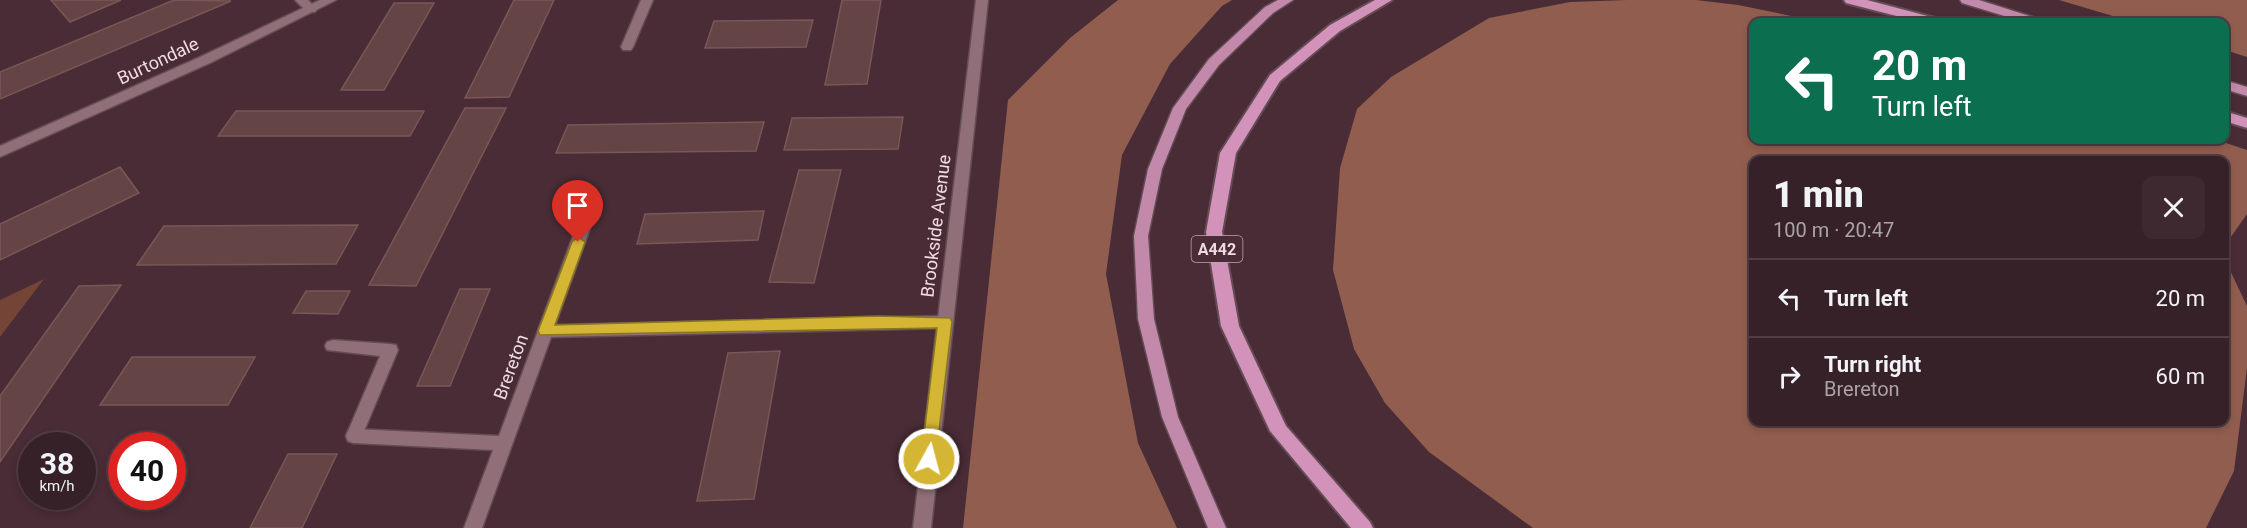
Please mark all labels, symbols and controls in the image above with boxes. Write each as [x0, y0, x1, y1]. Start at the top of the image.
street label: Burtondale [114, 33, 202, 89]
text: 20 m [1872, 41, 1967, 90]
icon: left [1773, 42, 1851, 120]
text: Turn left [1872, 91, 1972, 123]
street label: Brookside Avenue [916, 153, 955, 298]
text: 1 min [1773, 174, 1864, 216]
button: close [2142, 176, 2205, 239]
pin [552, 180, 603, 242]
icon: arrive [561, 189, 594, 222]
text: 100 m · 20:47 [1773, 218, 1894, 242]
road number: A442 [1192, 236, 1242, 262]
icon: left [1773, 282, 1806, 315]
text: Turn left [1824, 286, 1908, 311]
text: 20 m [2156, 286, 2205, 311]
street label: Brereton [489, 331, 532, 402]
text: Turn right [1824, 352, 1921, 377]
icon: right [1773, 360, 1806, 393]
text: 60 m [2156, 364, 2205, 389]
text: Brereton [1824, 377, 1900, 401]
position arrow [897, 427, 961, 491]
speed limit sign: 40 [108, 432, 186, 510]
text: 38 [40, 446, 74, 481]
text: km/h [39, 477, 75, 495]

